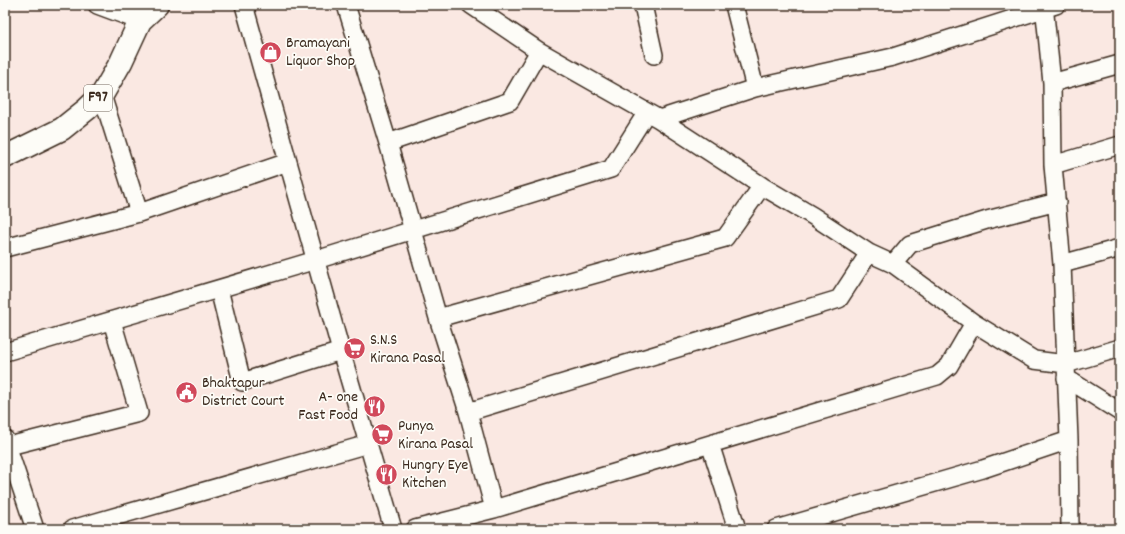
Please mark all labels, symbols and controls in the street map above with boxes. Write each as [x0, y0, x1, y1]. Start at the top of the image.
place label: Bramayani Liquor Shop [286, 32, 355, 73]
shop icon: Bramayani Liquor Shop [257, 39, 283, 65]
road number: F97 [84, 85, 112, 111]
place label: S.N.S Kirana Pasal [370, 329, 445, 370]
supermarket icon: S.N.S Kirana Pasal [341, 336, 367, 362]
place label: Bhaktapur District Court [202, 372, 285, 413]
public building icon: Bhaktapur District Court [173, 379, 199, 405]
place label: A- one Fast Food [298, 386, 358, 427]
restaurant icon: A- one Fast Food [361, 393, 387, 419]
place label: Punya Kirana Pasal [398, 415, 473, 456]
supermarket icon: Punya Kirana Pasal [370, 422, 396, 448]
place label: Hungry Eye Kitchen [402, 454, 468, 495]
restaurant icon: Hungry Eye Kitchen [374, 461, 400, 487]

